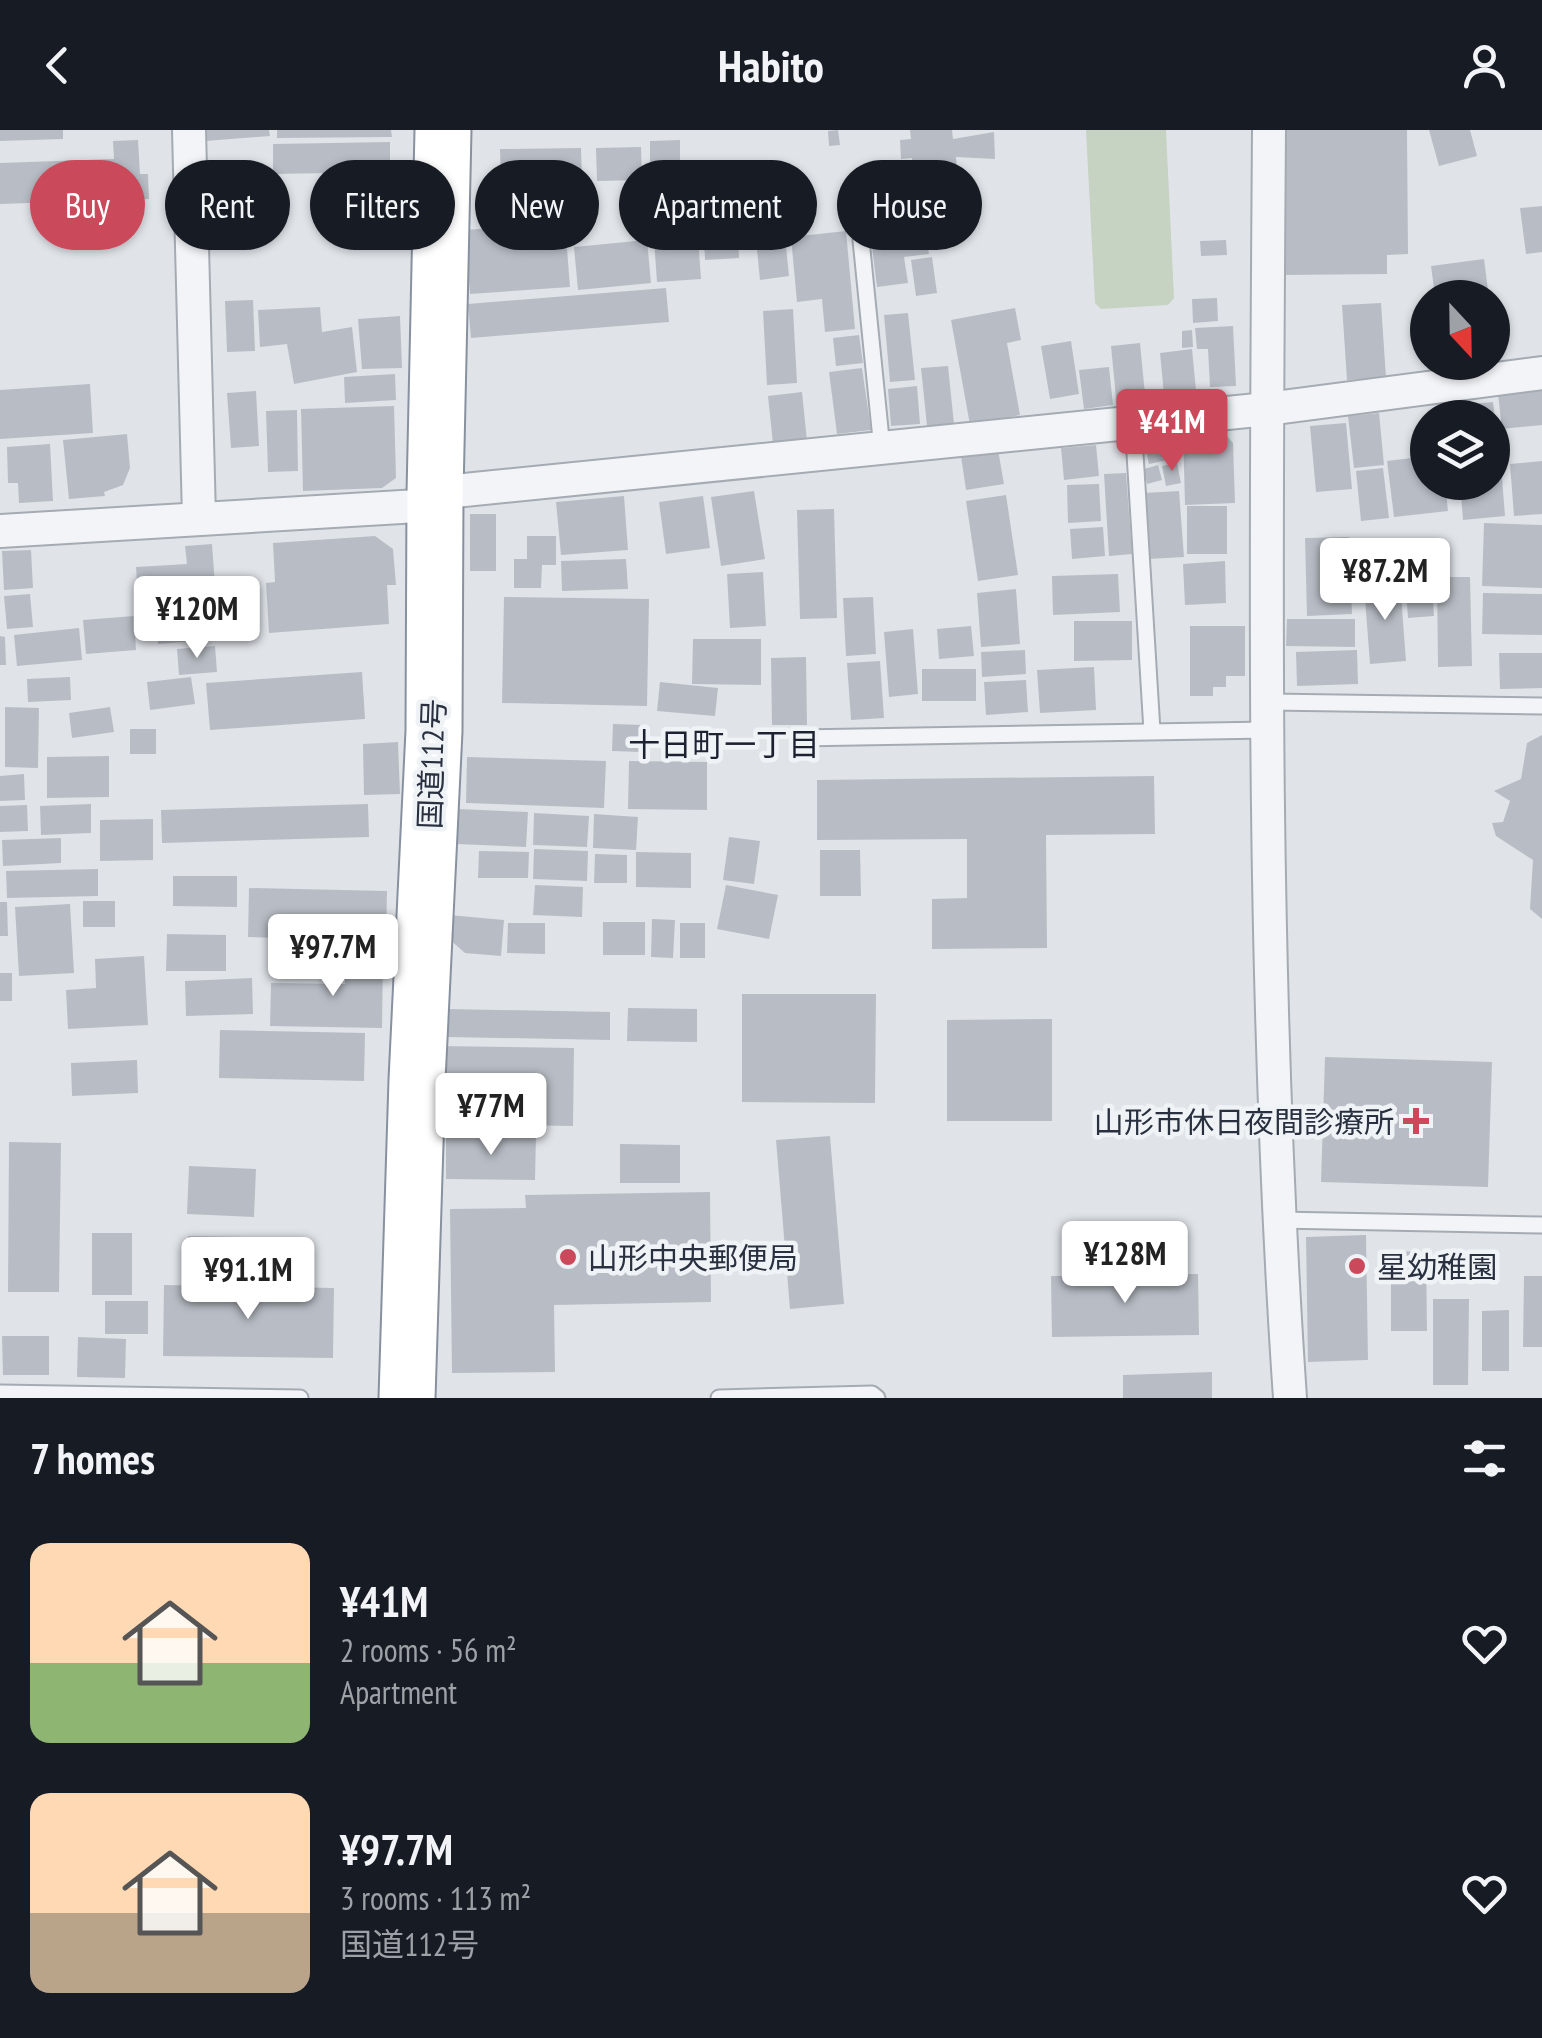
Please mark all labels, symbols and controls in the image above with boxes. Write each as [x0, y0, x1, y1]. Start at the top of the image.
text: Habito [718, 36, 824, 94]
icon: back [30, 38, 85, 93]
icon: person [1457, 38, 1512, 93]
chip: Buy [30, 160, 145, 250]
chip: Rent [165, 160, 290, 250]
chip: Filters [310, 160, 455, 250]
chip: New [475, 160, 599, 250]
chip: Apartment [619, 160, 817, 250]
chip: House [837, 160, 982, 250]
north arrow [1410, 280, 1510, 380]
map controls [1410, 280, 1510, 500]
pin: ¥41M [1113, 389, 1231, 474]
text: ¥41M [1138, 400, 1206, 442]
button: layers [1410, 400, 1510, 500]
pin: ¥87.2M [1304, 538, 1466, 623]
text: ¥87.2M [1342, 549, 1428, 591]
pin: ¥120M [127, 576, 267, 661]
text: ¥120M [156, 587, 238, 629]
street label: 国道112号 [409, 698, 453, 830]
district label: 十日町一丁目 [628, 723, 820, 765]
pin: ¥97.7M [252, 914, 414, 999]
text: ¥97.7M [290, 925, 376, 967]
pin: ¥77M [432, 1073, 550, 1158]
text: ¥77M [457, 1084, 525, 1126]
place label: 山形市休日夜間診療所 [1094, 1102, 1394, 1141]
marker: 山形市休日夜間診療所 [1403, 1108, 1429, 1134]
pin: ¥128M [1055, 1221, 1195, 1306]
text: ¥128M [1084, 1232, 1166, 1274]
pin: ¥91.1M [167, 1237, 329, 1322]
place label: 山形中央郵便局 [588, 1238, 798, 1277]
marker: 山形中央郵便局 [557, 1246, 579, 1268]
place label: 星幼稚園 [1377, 1247, 1497, 1286]
text: ¥91.1M [203, 1248, 293, 1290]
marker: 星幼稚園 [1346, 1255, 1368, 1277]
text: 7 homes [30, 1431, 155, 1486]
icon: filters [1457, 1431, 1512, 1486]
text: ¥41M [340, 1574, 428, 1629]
icon: home [110, 1583, 230, 1703]
icon: heart [1457, 1616, 1512, 1671]
text: 2 rooms · 56 m² [340, 1629, 517, 1671]
text: Apartment [340, 1671, 457, 1713]
text: ¥97.7M [340, 1822, 453, 1877]
icon: home [110, 1833, 230, 1953]
icon: heart [1457, 1866, 1512, 1921]
text: 3 rooms · 113 m² [340, 1877, 531, 1919]
text: 国道112号 [340, 1923, 479, 1965]

